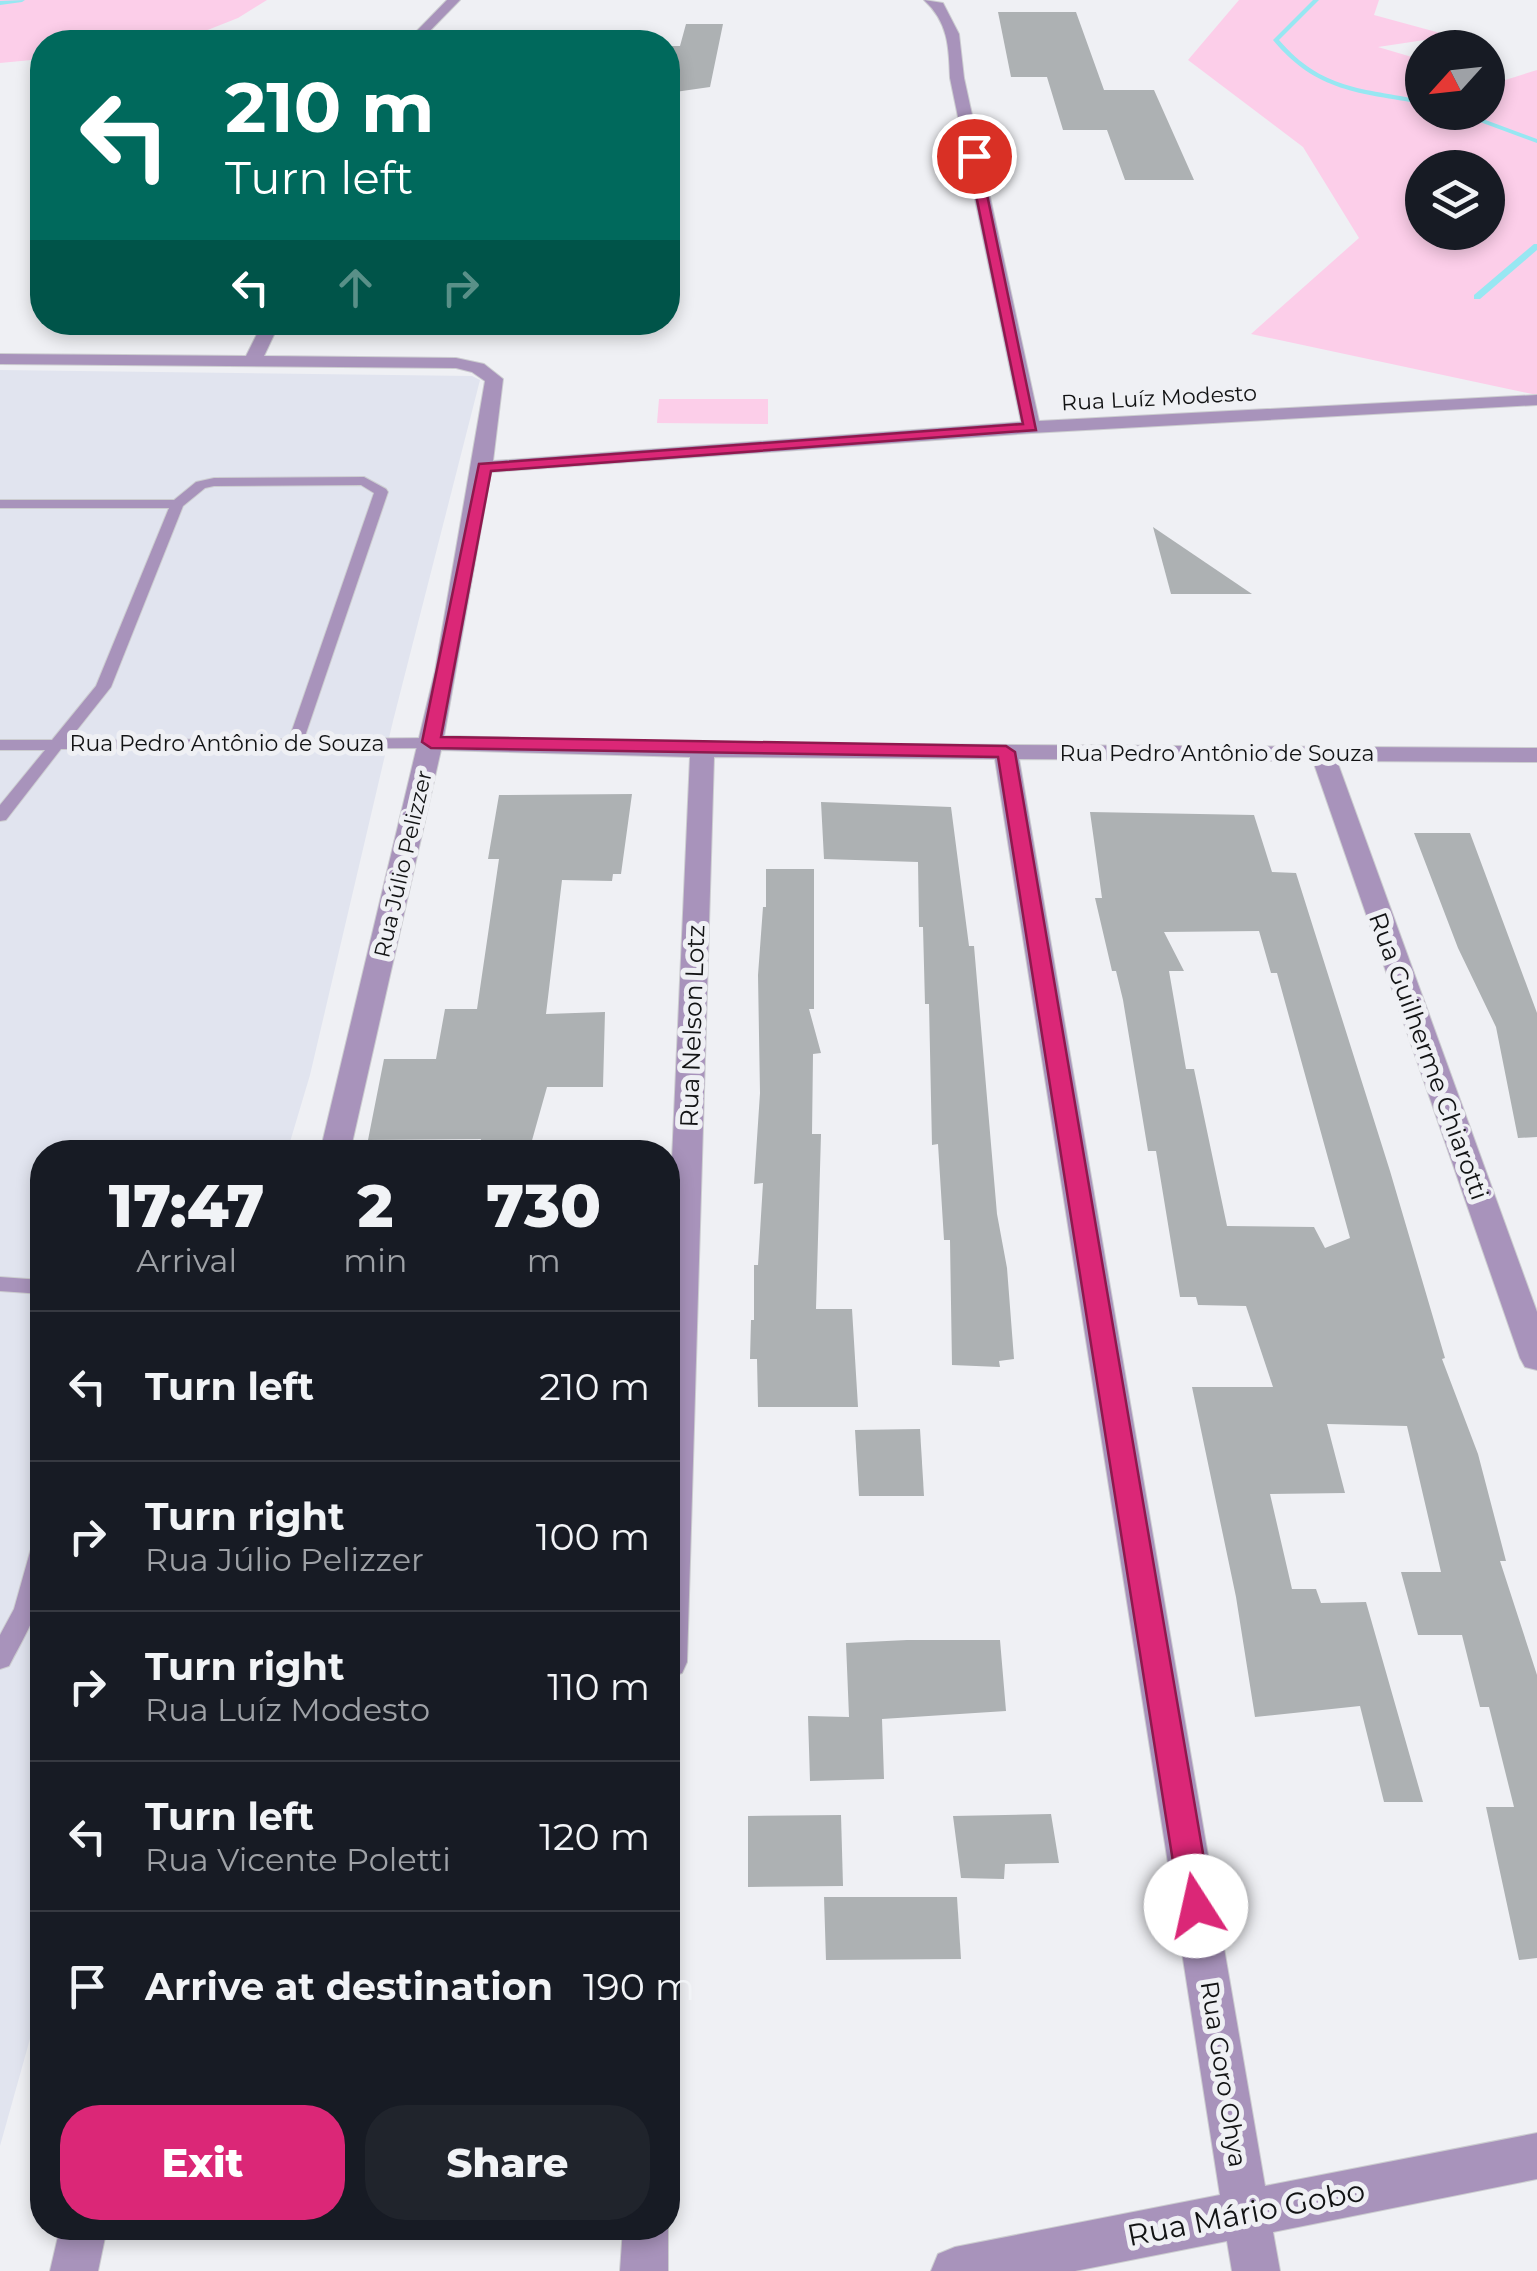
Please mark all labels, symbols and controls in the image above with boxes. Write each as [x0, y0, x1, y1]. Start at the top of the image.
north arrow [1405, 30, 1505, 130]
map controls [1405, 30, 1505, 250]
text: 210 m [225, 64, 435, 150]
icon: left [60, 70, 190, 200]
pin [932, 114, 1017, 199]
icon: arrive [947, 129, 1002, 184]
text: Turn left [225, 150, 413, 205]
button: layers [1405, 150, 1505, 250]
icon: left [223, 260, 278, 315]
icon: ahead [328, 260, 383, 315]
icon: right [433, 260, 488, 315]
street label: Rua Luíz Modesto [1060, 379, 1258, 417]
street label: Rua Pedro Antônio de Souza [70, 730, 384, 757]
street label: Rua Pedro Antônio de Souza [1060, 740, 1374, 767]
street label: Rua Júlio Pelizzer [368, 768, 438, 960]
street label: Rua Guilherme Chiarotti [1363, 908, 1495, 1204]
street label: Rua Nelson Lotz [673, 924, 711, 1128]
text: 17:47 [109, 1169, 264, 1242]
text: 2 [357, 1169, 393, 1242]
text: 730 [486, 1169, 601, 1242]
text: Arrival [136, 1241, 237, 1280]
text: min [343, 1241, 407, 1280]
text: m [527, 1241, 561, 1280]
icon: left [60, 1359, 115, 1414]
text: Turn left [145, 1363, 314, 1410]
text: 210 m [539, 1363, 650, 1410]
text: Turn right [145, 1493, 344, 1540]
icon: right [60, 1509, 115, 1564]
text: 100 m [536, 1513, 650, 1560]
text: Rua Júlio Pelizzer [145, 1540, 424, 1579]
text: Turn right [145, 1643, 344, 1690]
icon: right [60, 1659, 115, 1714]
text: 110 m [547, 1663, 650, 1710]
text: Rua Luíz Modesto [145, 1690, 430, 1729]
text: Turn left [145, 1793, 314, 1840]
icon: left [60, 1809, 115, 1864]
text: 120 m [539, 1813, 650, 1860]
text: Rua Vicente Poletti [145, 1840, 451, 1879]
position arrow [1144, 1854, 1248, 1958]
icon: arrive [60, 1959, 115, 2014]
text: Arrive at destination [145, 1963, 553, 2010]
text: 190 m [583, 1963, 695, 2010]
street label: Rua Goro Ohya [1194, 1979, 1254, 2169]
button: Exit [60, 2105, 345, 2220]
button: Share [365, 2105, 650, 2220]
street label: Rua Mário Gobo [1124, 2172, 1368, 2254]

